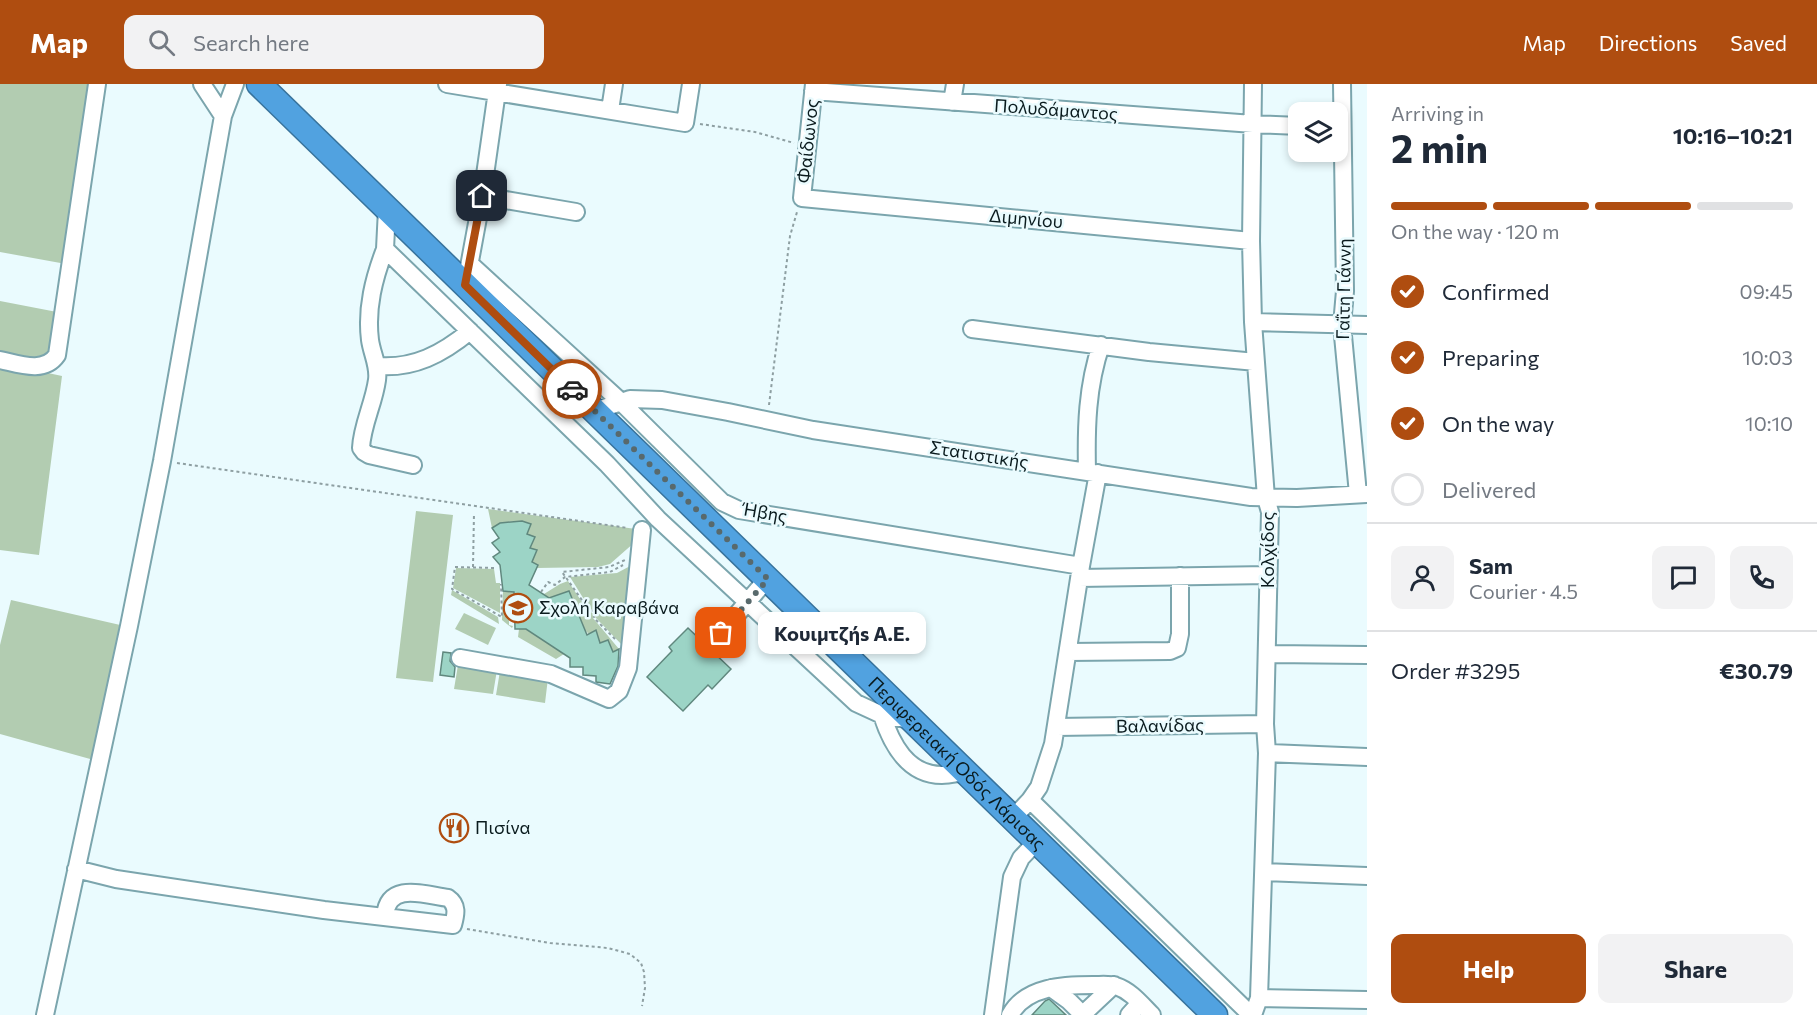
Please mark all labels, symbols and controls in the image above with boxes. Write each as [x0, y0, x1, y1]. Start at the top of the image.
search box [124, 15, 544, 69]
text: Map [30, 25, 88, 59]
icon: search [145, 26, 178, 59]
text: Search here [193, 29, 309, 56]
text: Map [1523, 30, 1566, 55]
text: Directions [1599, 30, 1697, 55]
text: Saved [1730, 30, 1787, 55]
street label: Πολυδάμαντος [994, 94, 1119, 124]
street label: Φαίδωνος [792, 98, 822, 184]
text: Arriving in [1391, 101, 1484, 125]
map controls [1288, 102, 1348, 162]
button: layers [1288, 102, 1348, 162]
text: 10:16–10:21 [1673, 122, 1793, 149]
text: 2 min [1391, 123, 1488, 171]
pin [456, 170, 507, 221]
icon: home [465, 179, 498, 212]
street label: Διμηνίου [988, 204, 1064, 232]
text: On the way · 120 m [1391, 219, 1559, 243]
street label: Γαΐτη Γιάννη [1331, 238, 1355, 340]
icon: check [1391, 275, 1424, 308]
text: Confirmed [1442, 278, 1549, 305]
text: 09:45 [1740, 279, 1793, 303]
icon: check [1391, 341, 1424, 374]
text: Preparing [1442, 344, 1539, 371]
text: 10:03 [1742, 345, 1793, 369]
courier [542, 359, 602, 419]
icon: car [556, 373, 589, 406]
icon: check [1391, 407, 1424, 440]
text: On the way [1442, 410, 1554, 437]
text: 10:10 [1745, 411, 1793, 435]
street label: Στατιστικής [928, 435, 1030, 473]
text: Delivered [1442, 476, 1536, 503]
street label: Ήβης [739, 497, 789, 527]
street label: Κολχίδος [1256, 512, 1278, 588]
button: person [1391, 546, 1454, 609]
button: chat [1652, 546, 1715, 609]
button: phone [1730, 546, 1793, 609]
text: Sam [1469, 552, 1513, 579]
text: Courier · 4.5 [1469, 579, 1578, 603]
school or university icon: Σχολή Καραβάνα [502, 592, 534, 624]
place label: Σχολή Καραβάνα [539, 596, 679, 618]
pin [695, 607, 746, 658]
callout: Κουιμτζήs Α.Ε. [757, 612, 925, 654]
icon: bag [704, 616, 737, 649]
text: Κουιμτζήs Α.Ε. [774, 621, 910, 645]
text: Order #3295 [1391, 657, 1520, 684]
text: €30.79 [1719, 657, 1793, 684]
street label: Περιφερειακή Οδός Λάρισας [864, 672, 1051, 854]
street label: Βαλανίδας [1116, 713, 1204, 737]
restaurant icon: Πισίνα [438, 812, 470, 844]
place label: Πισίνα [475, 816, 530, 838]
button: Help [1391, 934, 1586, 1003]
button: Share [1598, 934, 1793, 1003]

